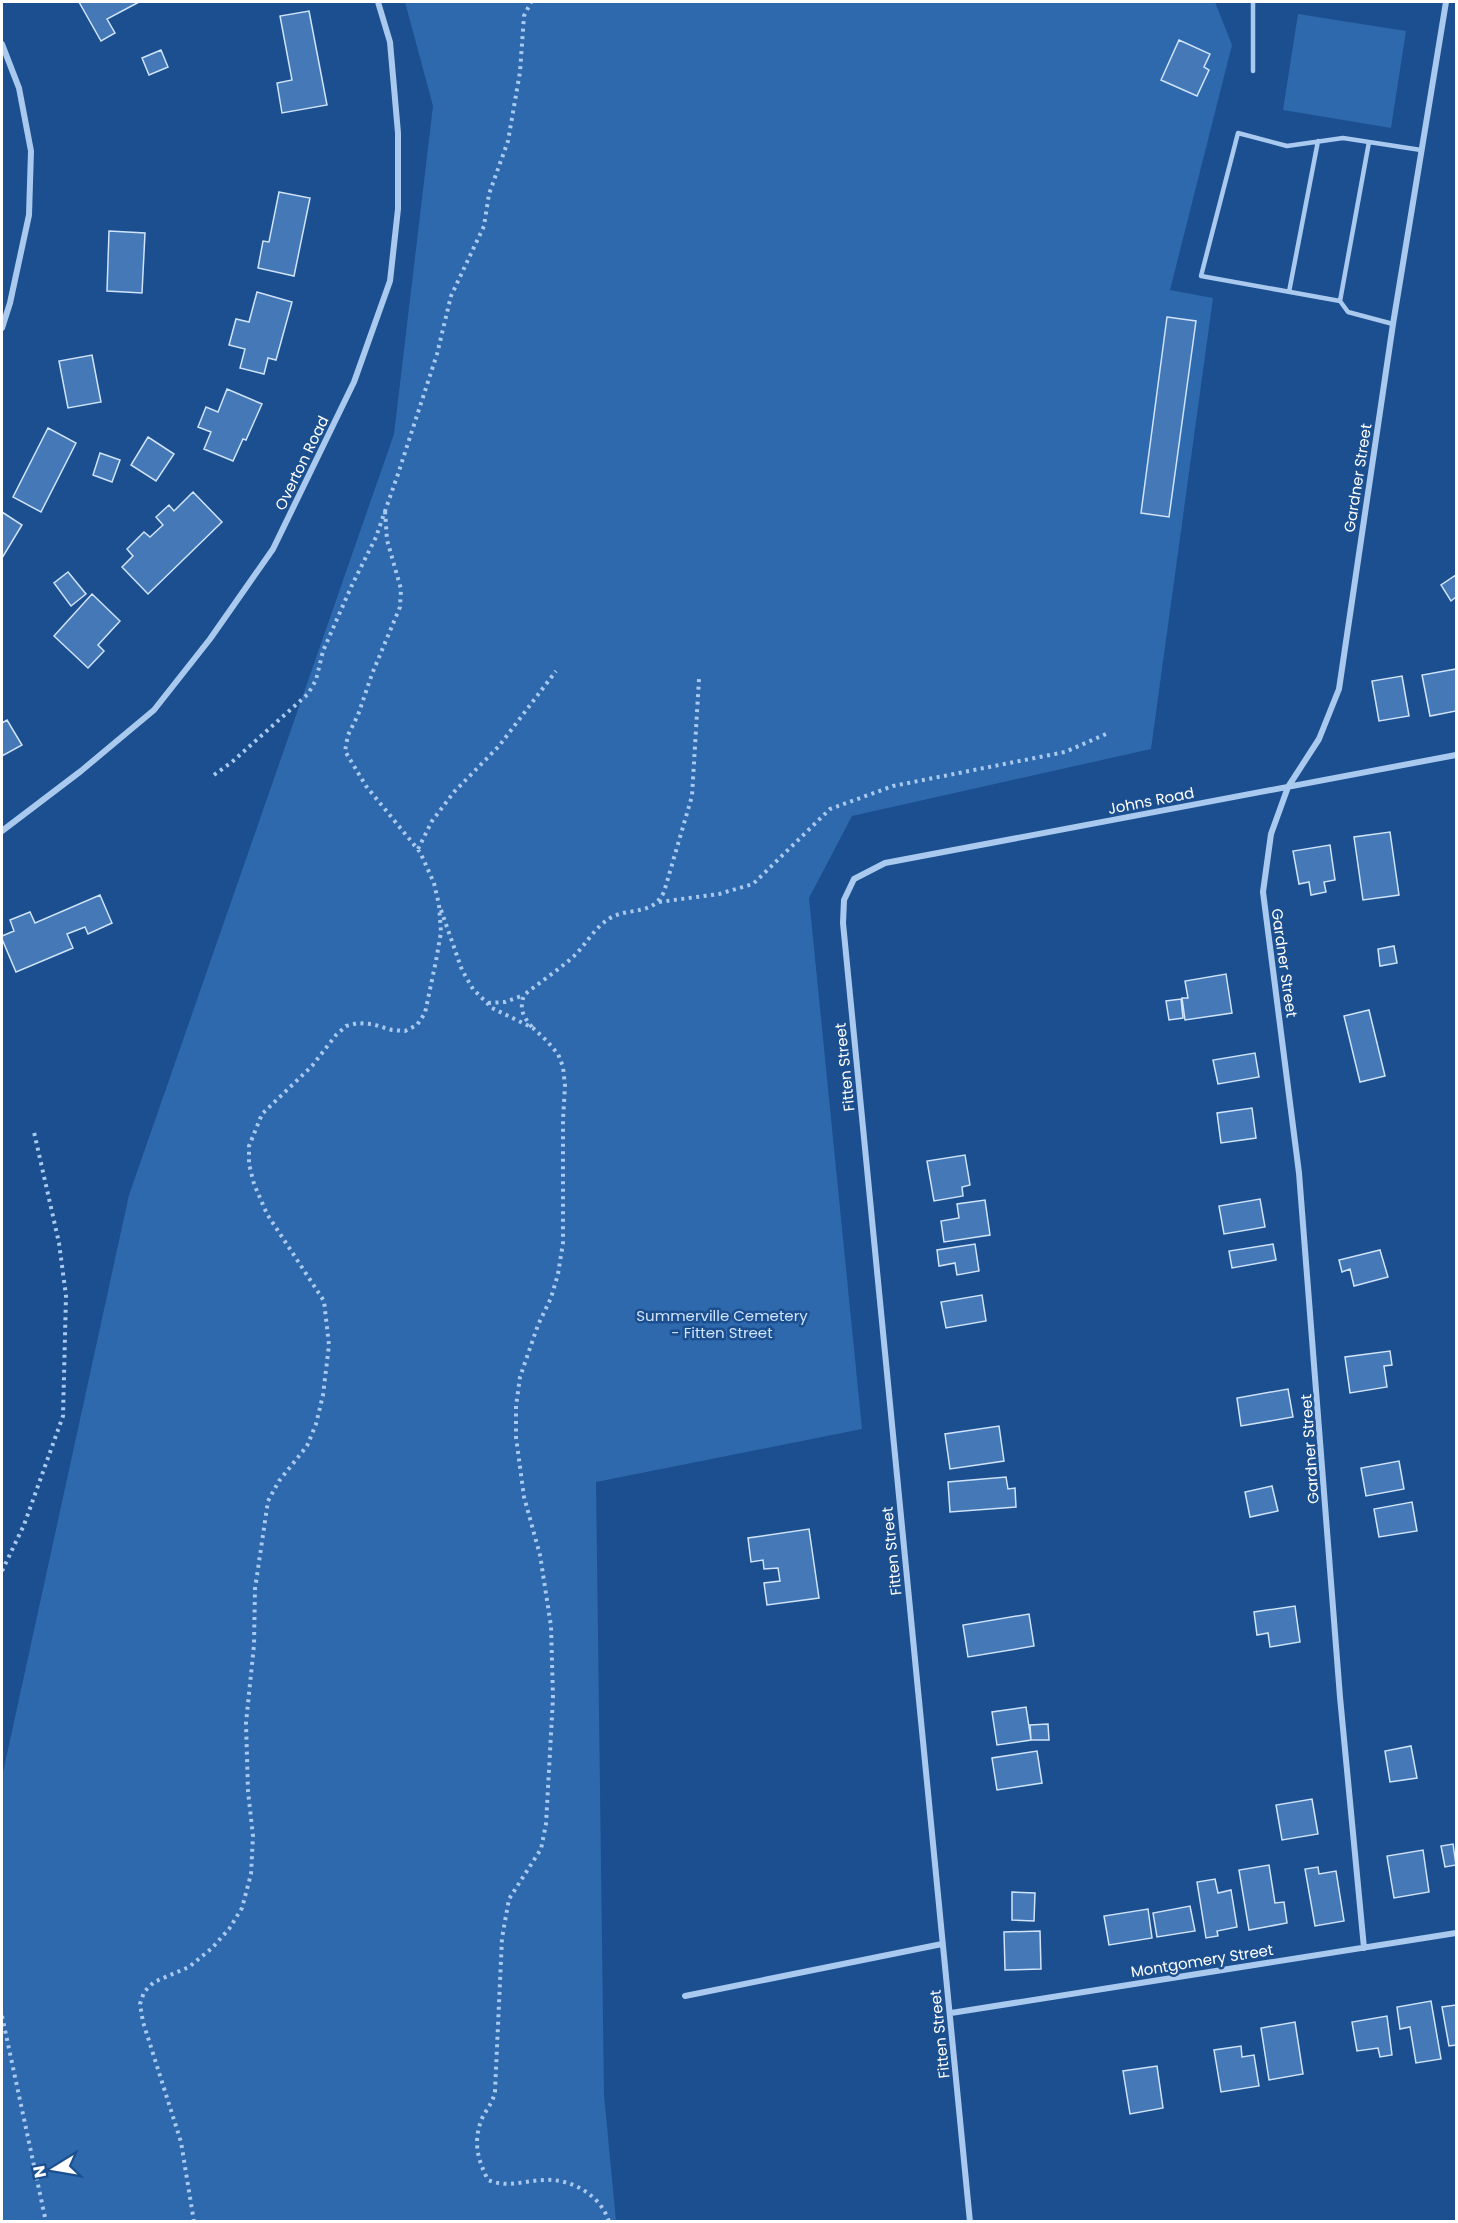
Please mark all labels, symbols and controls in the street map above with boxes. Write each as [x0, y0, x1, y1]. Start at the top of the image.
street label: Overton Road [270, 412, 334, 514]
street label: Gardner Street [1339, 422, 1376, 534]
street label: Johns Road [1106, 782, 1196, 819]
street label: Gardner Street [1266, 907, 1303, 1019]
street label: Fitten Street [829, 1022, 860, 1112]
park label: Summerville Cemetery - Fitten Street [636, 1305, 808, 1343]
street label: Gardner Street [1295, 1393, 1324, 1505]
street label: Fitten Street [876, 1506, 907, 1596]
street label: Montgomery Street [1129, 1939, 1275, 1982]
street label: Fitten Street [924, 1989, 955, 2079]
north arrow [24, 2139, 84, 2199]
text: N [27, 2164, 52, 2180]

